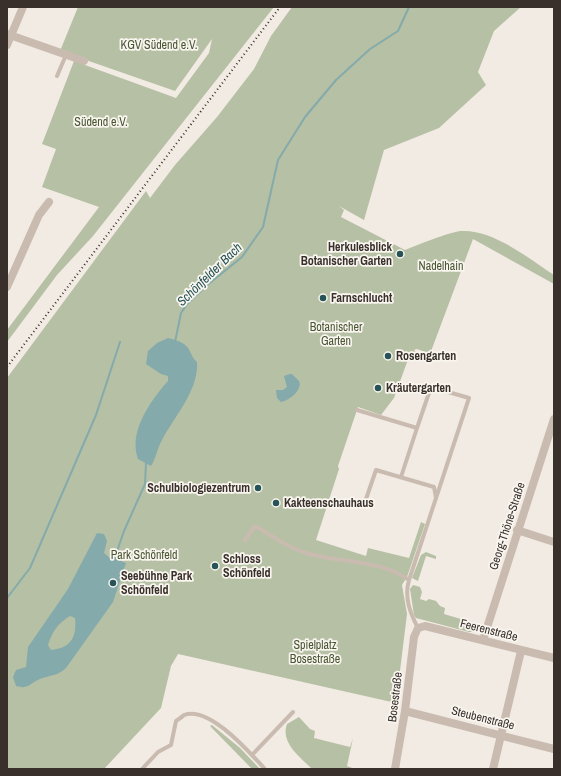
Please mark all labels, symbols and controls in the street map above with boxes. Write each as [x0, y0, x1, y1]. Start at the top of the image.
park label: KGV Südend e.V. [121, 37, 197, 53]
park label: Südend e.V. [74, 114, 128, 130]
water label: Schönfelder Bach [173, 239, 246, 310]
place label: Herkulesblick Botanischer Garten [301, 239, 393, 269]
marker: Herkulesblick Botanischer Garten [395, 249, 405, 259]
park label: Nadelhain [419, 258, 463, 274]
place label: Farnschlucht [331, 290, 393, 306]
marker: Farnschlucht [318, 293, 328, 303]
park label: Botanischer Garten [310, 319, 363, 349]
place label: Rosengarten [396, 348, 456, 364]
marker: Rosengarten [383, 351, 393, 361]
place label: Kräutergarten [386, 380, 451, 396]
marker: Kräutergarten [373, 383, 383, 393]
place label: Schulbiologiezentrum [147, 480, 250, 496]
street label: Georg-Thöne-Straße [485, 480, 529, 572]
marker: Schulbiologiezentrum [253, 483, 263, 493]
place label: Kakteenschauhaus [284, 495, 374, 511]
marker: Kakteenschauhaus [271, 498, 281, 508]
park label: Park Schönfeld [111, 547, 177, 563]
place label: Schloss Schönfeld [223, 551, 271, 581]
marker: Schloss Schönfeld [210, 561, 220, 571]
place label: Seebühne Park Schönfeld [121, 568, 193, 598]
marker: Seebühne Park Schönfeld [108, 578, 118, 588]
street label: Feerenstraße [459, 615, 519, 645]
park label: Spielplatz Bosestraße [290, 637, 340, 667]
street label: Bosestraße [384, 671, 406, 723]
street label: Steubenstraße [450, 702, 516, 734]

